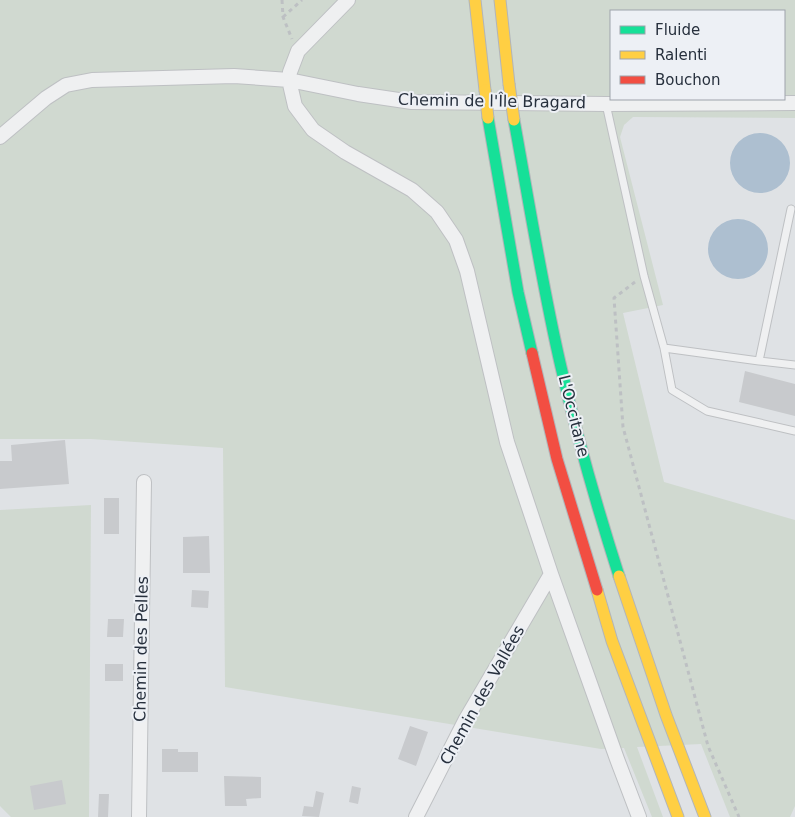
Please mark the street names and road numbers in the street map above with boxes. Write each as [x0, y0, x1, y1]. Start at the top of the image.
street label: Chemin de l'Île Bragard [398, 90, 586, 112]
street label: L'Occitane [555, 373, 593, 459]
street label: Chemin des Pelles [130, 576, 152, 722]
street label: Chemin des Vallées [436, 622, 528, 768]

